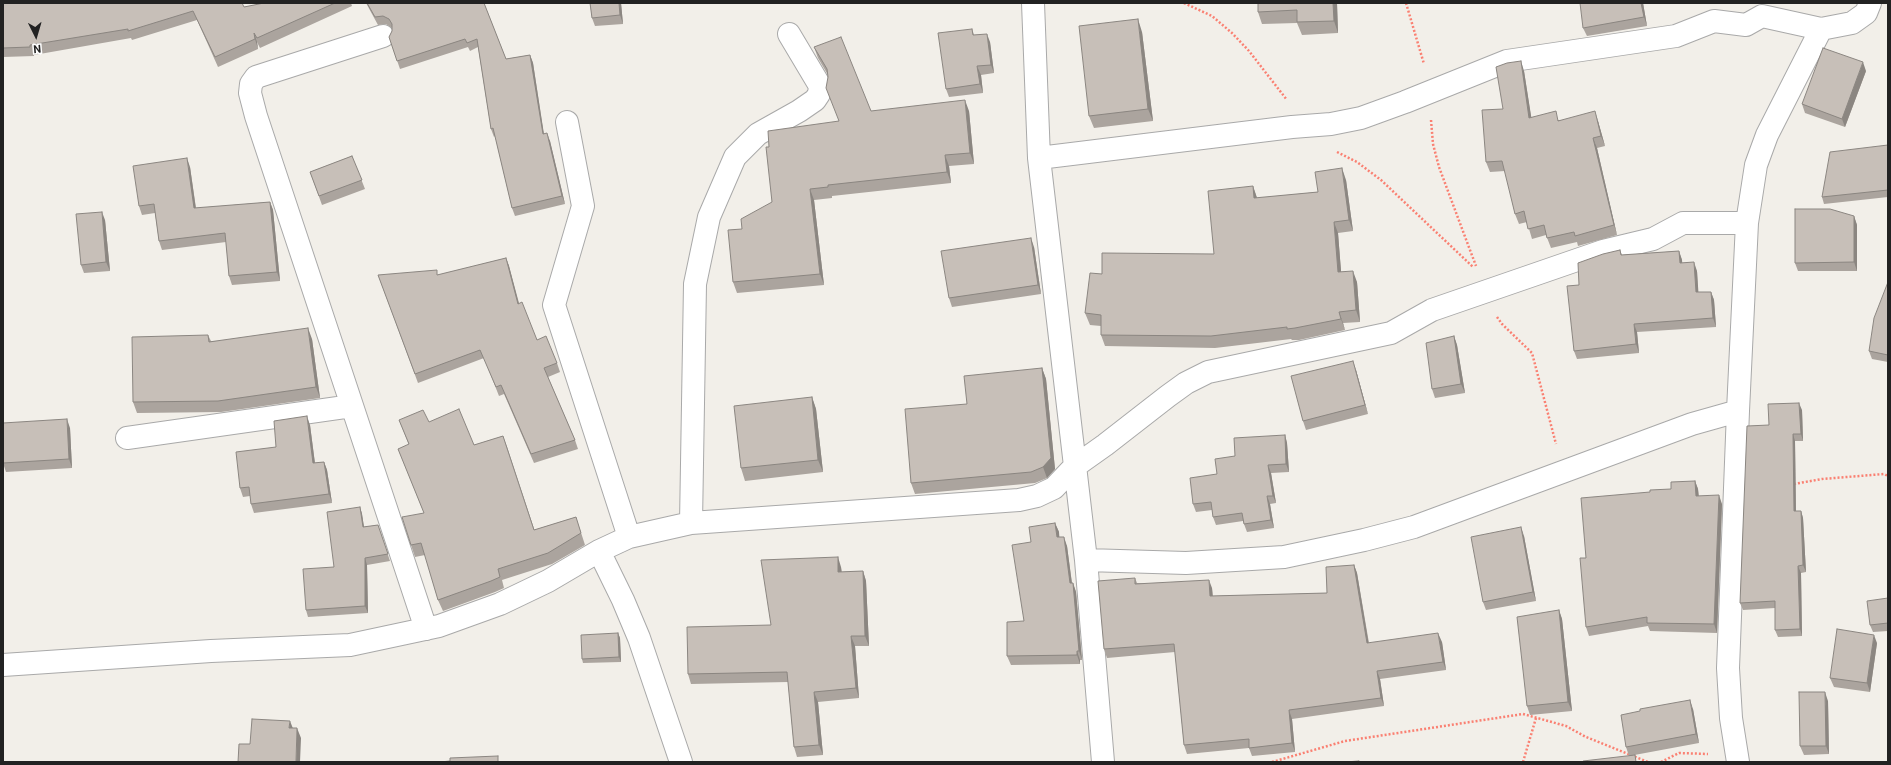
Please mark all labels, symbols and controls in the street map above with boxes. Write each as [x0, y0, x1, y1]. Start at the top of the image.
north arrow [16, 16, 56, 56]
text: N [33, 42, 42, 55]

